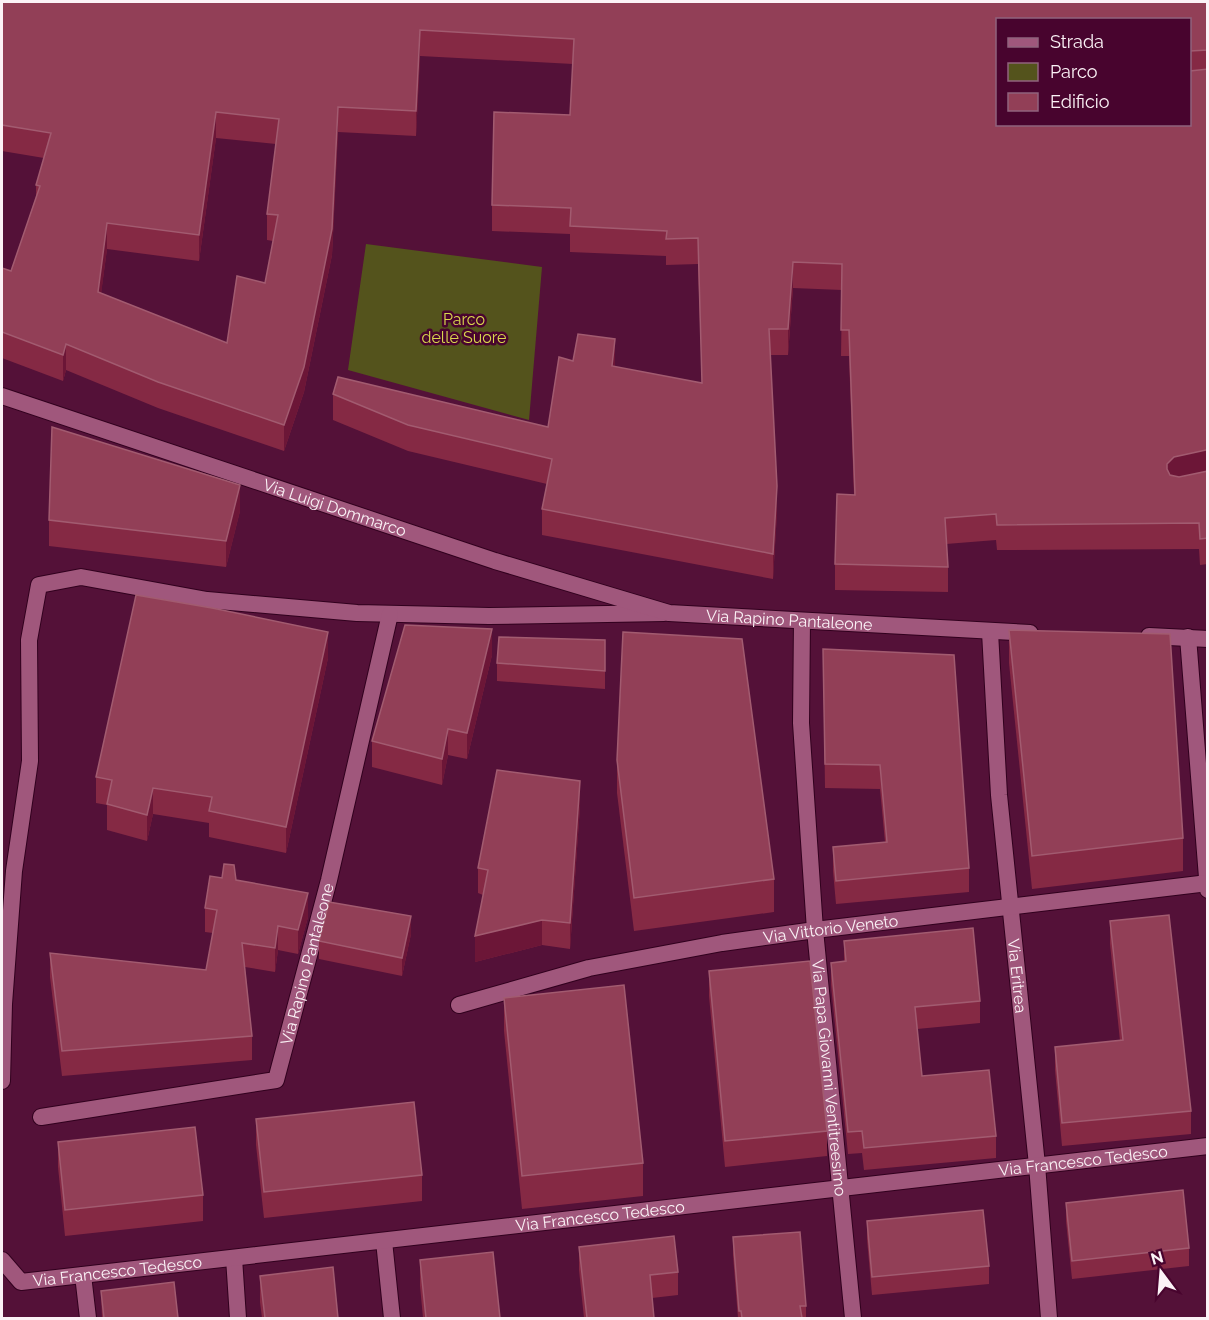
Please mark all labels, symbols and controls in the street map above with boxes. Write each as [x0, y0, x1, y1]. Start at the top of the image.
legend [996, 18, 1191, 126]
text: Strada [1050, 31, 1104, 52]
text: Parco [1050, 61, 1098, 82]
text: Edificio [1050, 91, 1110, 112]
park label: Parco delle Suore [421, 310, 507, 347]
street label: Via Luigi Dommarco [261, 475, 409, 540]
street label: Via Rapino Pantaleone [706, 606, 873, 634]
street label: Via Rapino Pantaleone [276, 881, 337, 1047]
street label: Via Vittorio Veneto [762, 911, 899, 947]
street label: Via Eritrea [1004, 938, 1031, 1014]
street label: Via Papa Giovanni Ventitreesimo [808, 959, 851, 1197]
street label: Via Francesco Tedesco [997, 1141, 1169, 1179]
street label: Via Francesco Tedesco [515, 1197, 686, 1235]
north arrow [1131, 1242, 1191, 1302]
text: N [1149, 1247, 1165, 1269]
street label: Via Francesco Tedesco [32, 1252, 203, 1290]

